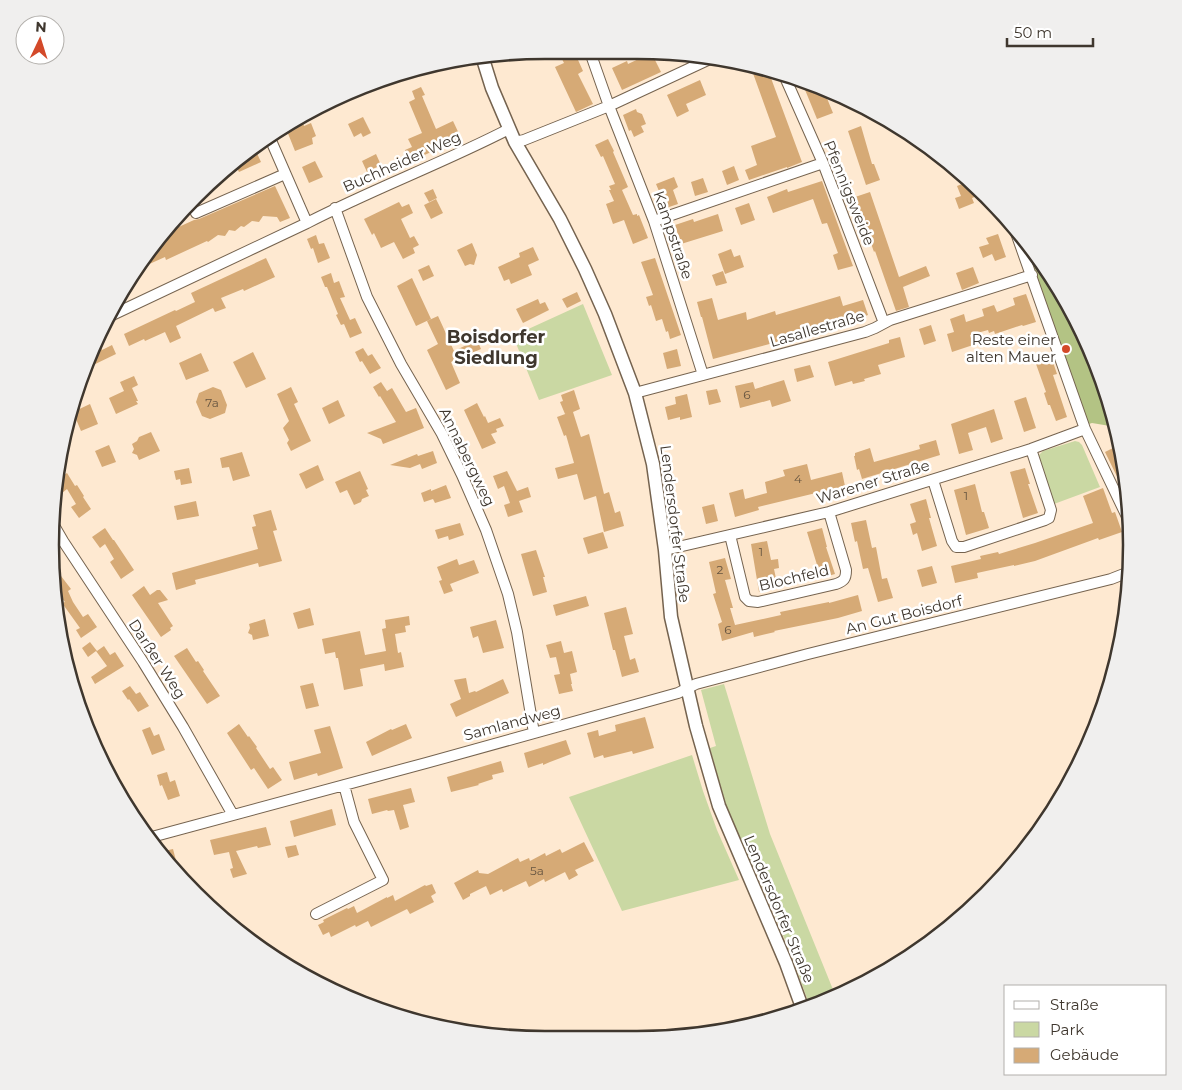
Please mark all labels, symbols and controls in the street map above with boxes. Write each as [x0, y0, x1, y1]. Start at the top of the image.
north arrow [15, 15, 65, 65]
scale bar [1007, 15, 1093, 47]
text: N [35, 18, 47, 36]
text: 50 m [1014, 23, 1052, 42]
street label: Buchheider Weg [340, 127, 464, 196]
street label: Pfennigsweide [820, 137, 879, 248]
street label: Kampstraße [649, 188, 697, 281]
street label: Lasallestraße [767, 306, 866, 351]
district label: Boisdorfer Siedlung [447, 326, 545, 369]
place label: Reste einer alten Mauer [966, 330, 1056, 366]
marker: Reste einer alten Mauer [1060, 343, 1072, 355]
house number: 6 [743, 387, 751, 402]
house number: 7a [205, 395, 219, 410]
street label: Annabergweg [435, 404, 500, 509]
street label: Lendersdorfer Straße [656, 444, 695, 604]
street label: Warener Straße [814, 455, 932, 508]
house number: 4 [794, 471, 802, 486]
house number: 1 [964, 488, 968, 503]
house number: 1 [759, 544, 763, 559]
street label: Blochfeld [757, 560, 831, 595]
house number: 2 [717, 562, 724, 577]
street label: An Gut Boisdorf [844, 591, 965, 638]
street label: Darßer Weg [125, 615, 190, 702]
house number: 6 [724, 622, 732, 637]
street label: Samlandweg [461, 700, 562, 745]
street label: Lendersdorfer Straße [740, 832, 819, 986]
house number: 5a [530, 863, 544, 878]
legend [1004, 985, 1167, 1075]
text: Straße [1050, 995, 1099, 1014]
text: Park [1050, 1020, 1084, 1039]
text: Gebäude [1050, 1045, 1119, 1064]

